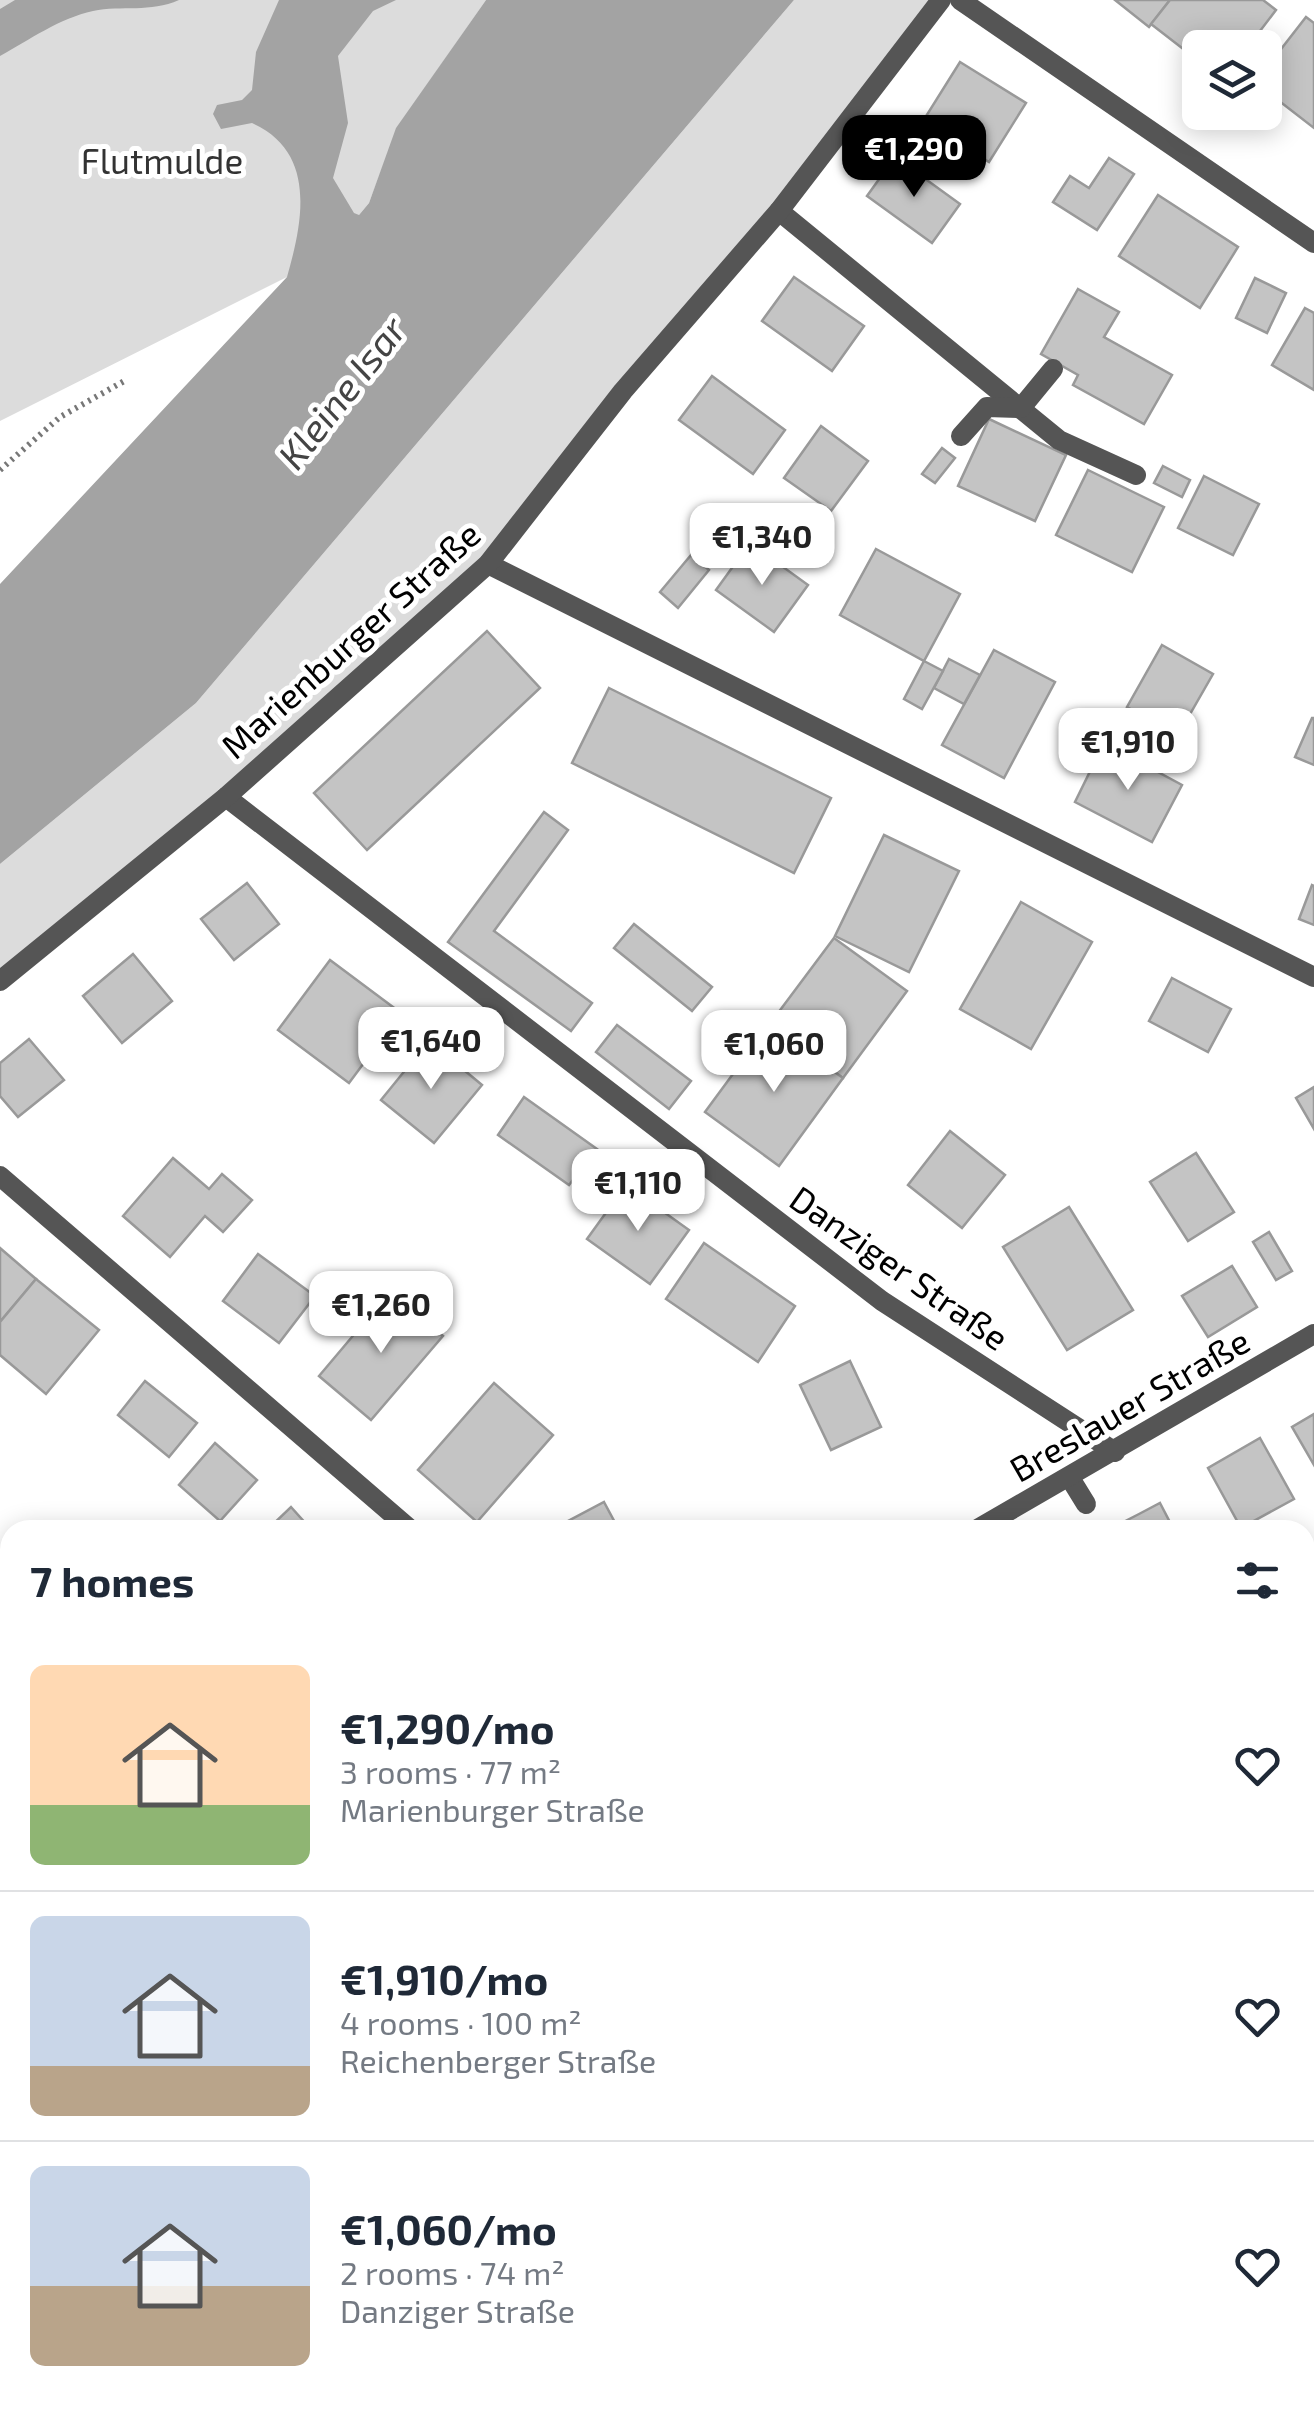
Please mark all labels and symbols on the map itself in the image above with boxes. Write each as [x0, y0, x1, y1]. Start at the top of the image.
pin: €1,290 [833, 115, 995, 200]
park label: Flutmulde [81, 139, 243, 181]
water label: Kleine Isar [267, 306, 415, 477]
pin: €1,340 [681, 503, 843, 588]
street label: Marienburger Straße [212, 512, 488, 766]
pin: €1,910 [1047, 708, 1209, 793]
pin: €1,640 [350, 1007, 512, 1092]
pin: €1,060 [693, 1010, 855, 1095]
pin: €1,110 [557, 1149, 719, 1234]
street label: Danziger Straße [783, 1176, 1017, 1358]
pin: €1,260 [300, 1271, 462, 1356]
street label: Breslauer Straße [1002, 1318, 1256, 1490]

